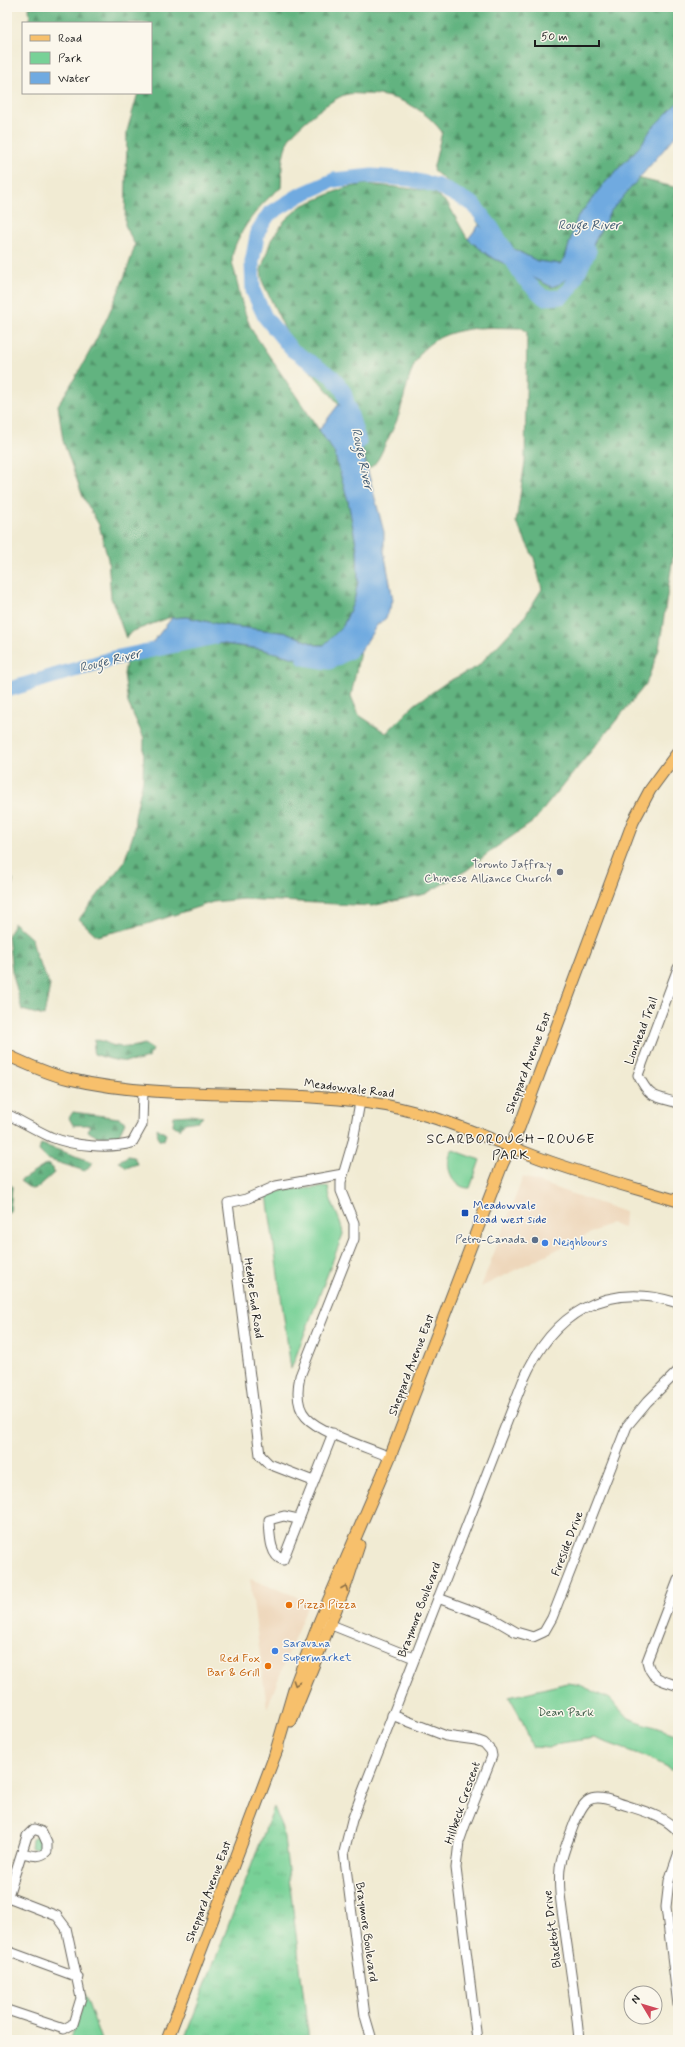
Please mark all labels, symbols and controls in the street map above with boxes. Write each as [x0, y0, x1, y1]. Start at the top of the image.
legend [22, 22, 152, 94]
scale bar [535, 22, 599, 48]
text: 50 m [541, 29, 568, 45]
text: Road [58, 31, 82, 47]
text: Park [58, 51, 82, 67]
text: Water [58, 71, 90, 87]
water label: Rouge River [558, 217, 622, 236]
water label: Rouge River [345, 427, 377, 493]
water label: Rouge River [78, 645, 144, 679]
place label: Toronto Jaffray Chinese Alliance Church [424, 857, 552, 887]
marker: Toronto Jaffray Chinese Alliance Church [555, 867, 565, 877]
street label: Lionhead Trail [622, 995, 662, 1067]
street label: Sheppard Avenue East [502, 1009, 556, 1116]
street label: Meadowvale Road [303, 1076, 395, 1102]
district label: SCARBOROUGH–ROUGE PARK [427, 1130, 595, 1164]
place label: Meadowvale Road west side [473, 1198, 547, 1228]
marker: Meadowvale Road west side [460, 1208, 470, 1218]
place label: Petro-Canada [455, 1232, 528, 1248]
marker: Petro-Canada [530, 1235, 540, 1245]
place label: Neighbours [553, 1235, 607, 1251]
marker: Neighbours [540, 1238, 550, 1248]
street label: Hedge End Road [239, 1257, 267, 1339]
street label: Sheppard Avenue East [385, 1311, 439, 1418]
street label: Fireside Drive [548, 1509, 588, 1579]
street label: Braymore Boulevard [395, 1560, 445, 1660]
one-way arrow [340, 1585, 348, 1592]
place label: Pizza Pizza [297, 1597, 357, 1613]
marker: Pizza Pizza [284, 1600, 294, 1610]
place label: Saravana Supermarket [283, 1636, 352, 1666]
marker: Saravana Supermarket [270, 1646, 280, 1656]
place label: Red Fox Bar & Grill [207, 1651, 260, 1681]
marker: Red Fox Bar & Grill [263, 1661, 273, 1671]
one-way arrow [292, 1680, 301, 1687]
park label: Dean Park [538, 1705, 594, 1721]
street label: Hillbeck Crescent [441, 1759, 485, 1847]
street label: Sheppard Avenue East [182, 1838, 236, 1945]
street label: Braymore Boulevard [351, 1881, 381, 1983]
street label: Blacktoft Drive [540, 1889, 566, 1969]
north arrow [623, 1985, 663, 2025]
text: N [628, 1992, 644, 2007]

